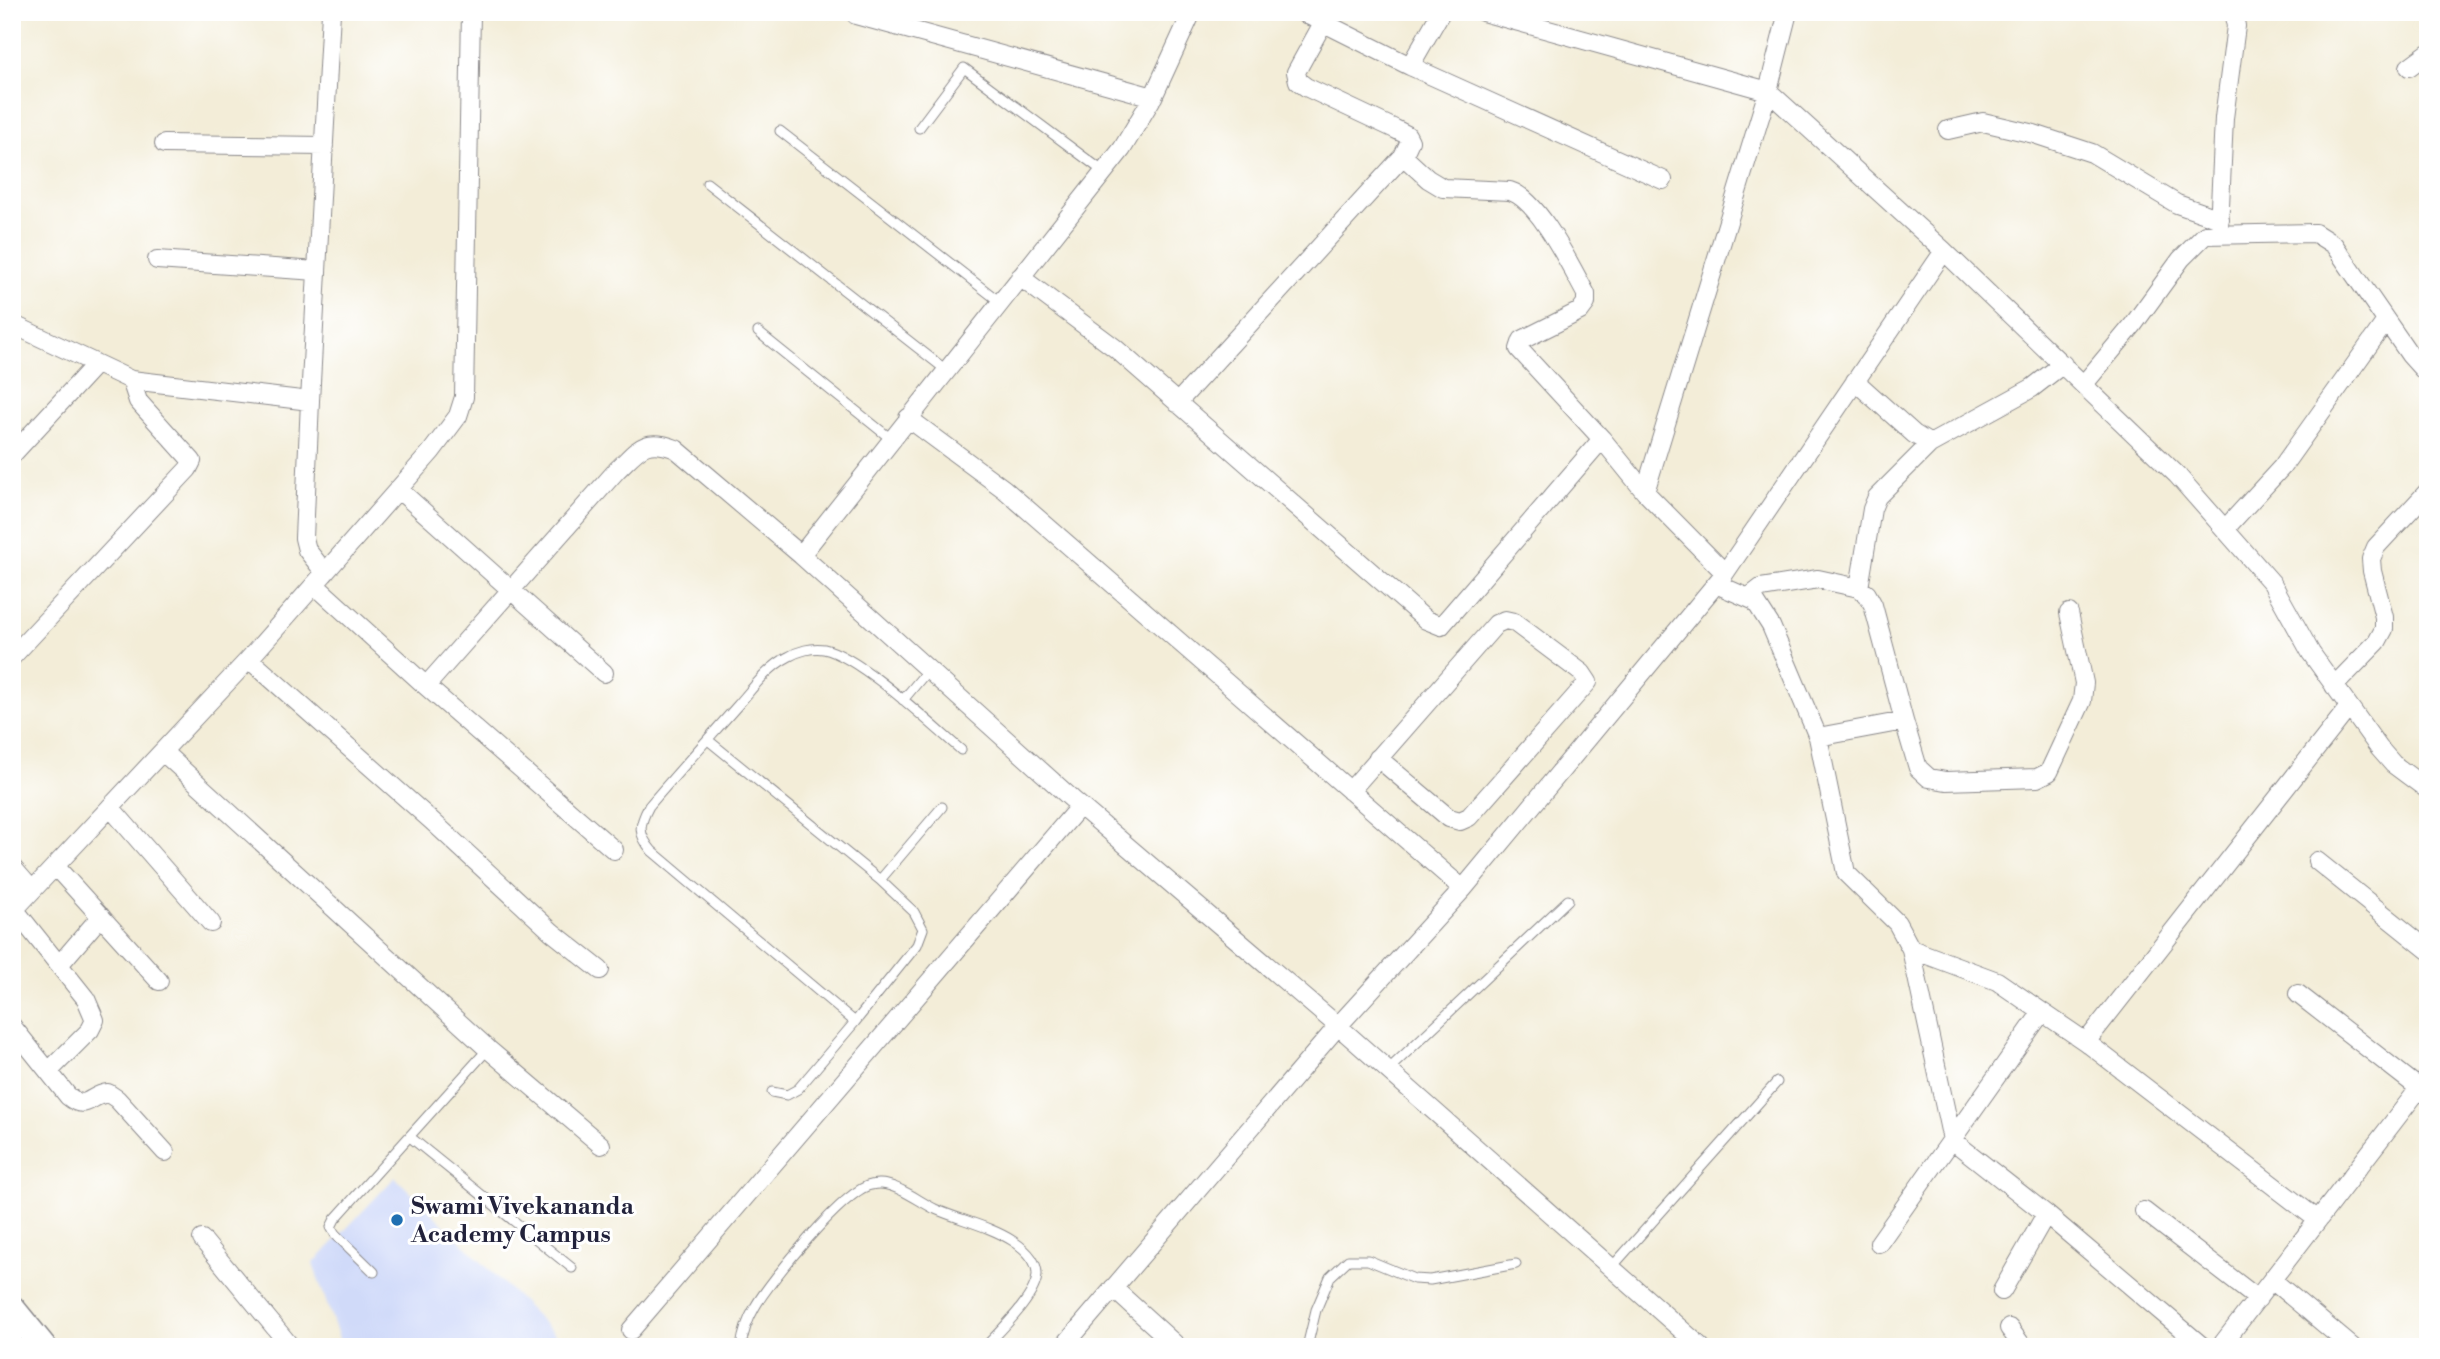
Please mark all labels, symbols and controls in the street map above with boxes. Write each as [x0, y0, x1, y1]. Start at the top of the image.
place label: Swami Vivekananda Academy Campus [410, 1192, 635, 1250]
marker: Swami Vivekananda Academy Campus [389, 1212, 405, 1228]

